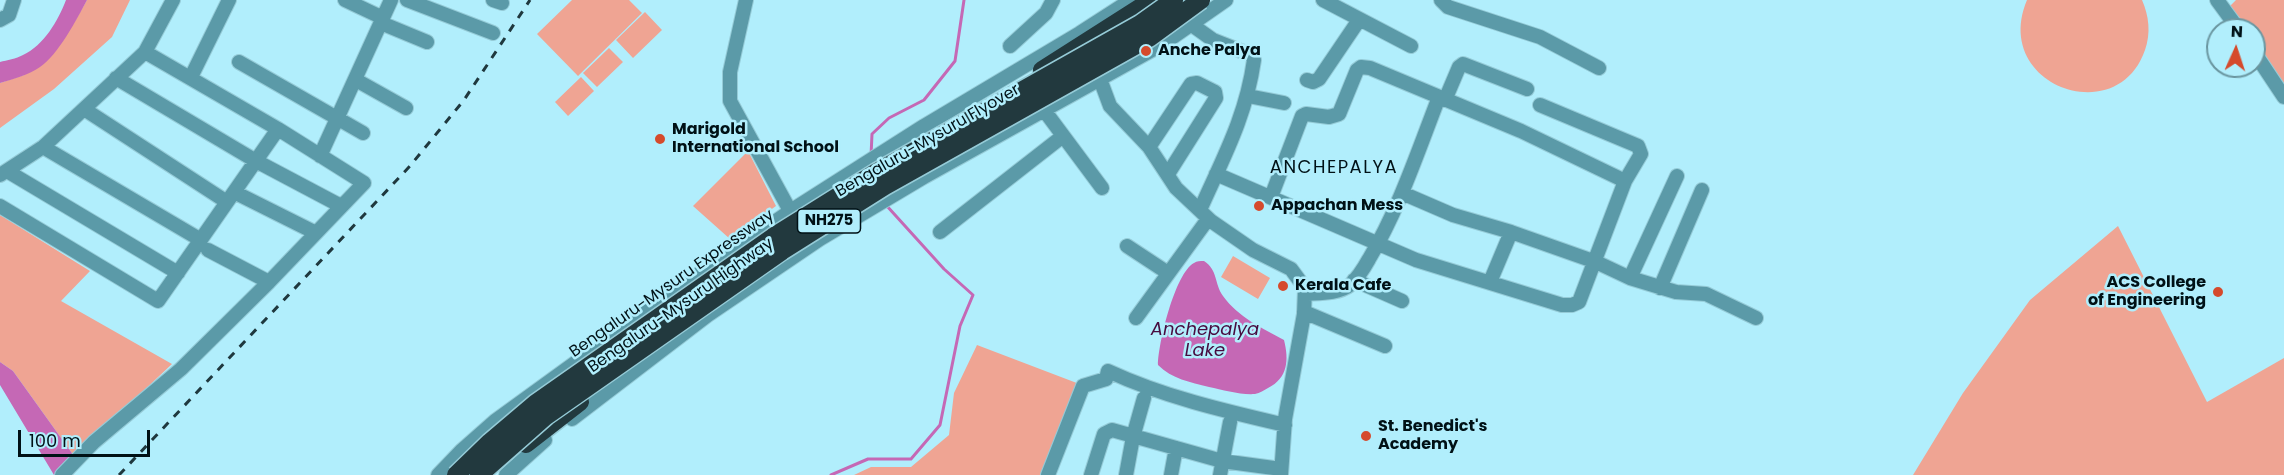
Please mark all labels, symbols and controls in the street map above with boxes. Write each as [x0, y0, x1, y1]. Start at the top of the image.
north arrow [2206, 18, 2266, 78]
text: N [2230, 20, 2243, 43]
place label: Anche Palya [1158, 41, 1261, 61]
marker: Anche Palya [1139, 44, 1153, 58]
street label: Bengaluru-Mysuru Flyover [833, 80, 1023, 202]
place label: Marigold International School [672, 120, 839, 158]
marker: Marigold International School [653, 132, 667, 146]
district label: ANCHEPALYA [1270, 157, 1398, 179]
place label: Appachan Mess [1271, 196, 1403, 216]
marker: Appachan Mess [1252, 199, 1266, 213]
street label: Bengaluru-Mysuru Expressway [566, 206, 778, 362]
road number: NH275 [798, 209, 860, 233]
street label: Bengaluru-Mysuru Highway [585, 235, 777, 377]
place label: ACS College of Engineering [2088, 273, 2206, 311]
place label: Kerala Cafe [1295, 276, 1391, 296]
marker: Kerala Cafe [1276, 279, 1290, 293]
marker: ACS College of Engineering [2211, 285, 2225, 299]
water label: Anchepalya Lake [1151, 319, 1259, 362]
place label: St. Benedict's Academy [1378, 417, 1488, 455]
scale bar [21, 418, 153, 456]
text: 100 m [29, 428, 81, 453]
marker: St. Benedict's Academy [1359, 429, 1373, 443]

